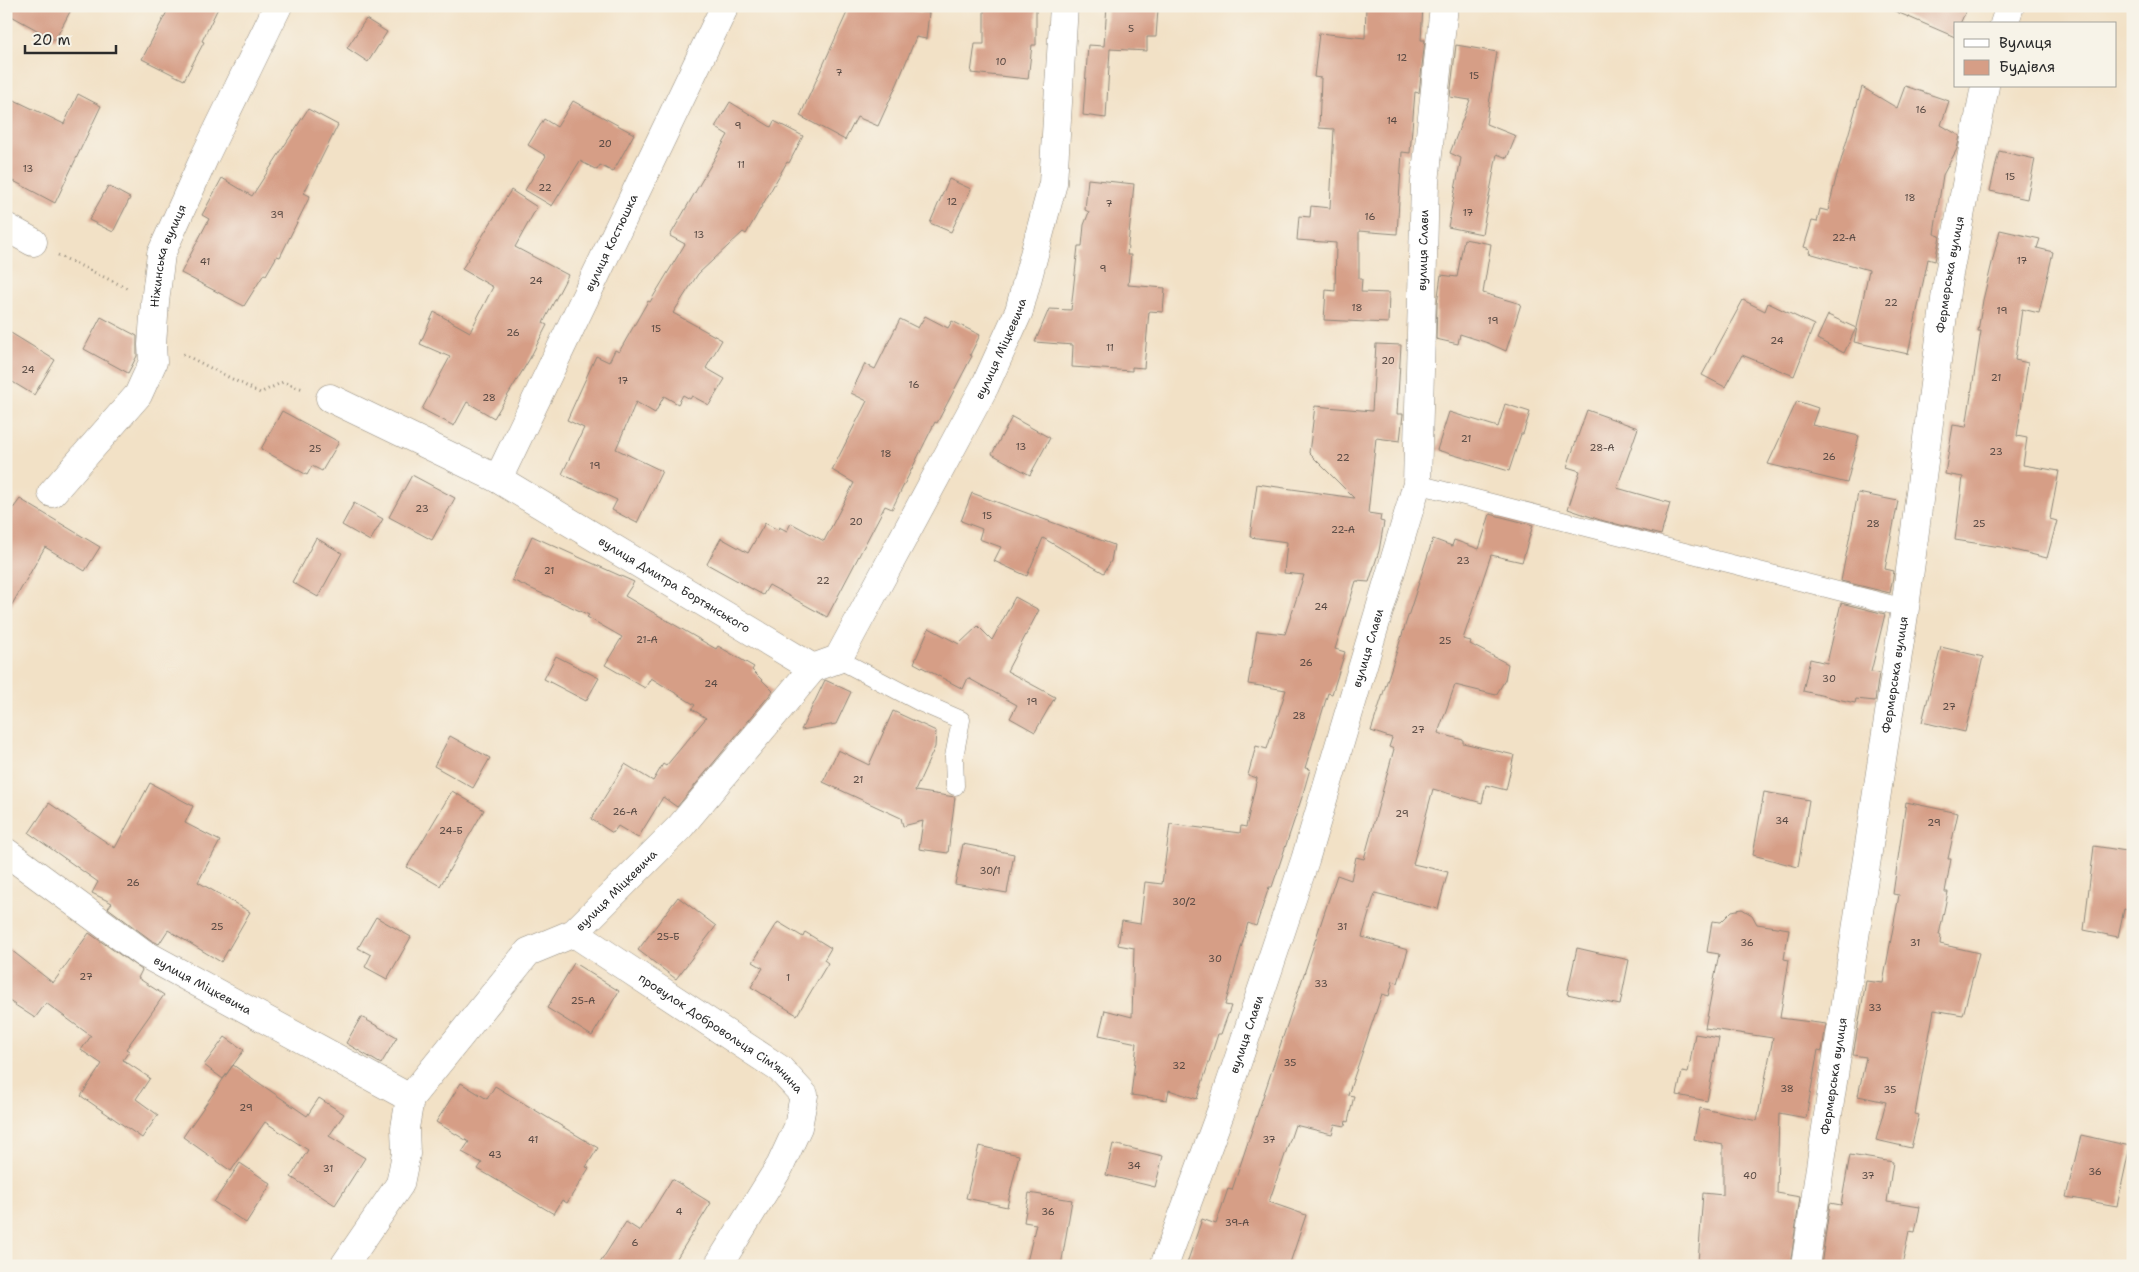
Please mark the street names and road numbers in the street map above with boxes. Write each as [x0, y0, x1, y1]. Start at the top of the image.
street label: вулиця Костюшка [581, 191, 642, 294]
street label: Ніжинська вулиця [147, 202, 190, 308]
street label: вулиця Слави [1414, 209, 1432, 291]
street label: Фермерська вулиця [1933, 215, 1968, 334]
street label: вулиця Міцкевича [971, 296, 1030, 402]
street label: вулиця Дмитра Бортянського [595, 533, 753, 636]
street label: вулиця Слави [1349, 607, 1387, 689]
street label: Фермерська вулиця [1878, 615, 1912, 734]
street label: вулиця Міцкевича [572, 846, 661, 935]
street label: вулиця Міцкевича [151, 952, 255, 1019]
street label: провулок Добровольця Сім'янина [635, 970, 807, 1097]
street label: вулиця Слави [1226, 993, 1267, 1076]
street label: Фермерська вулиця [1817, 1017, 1851, 1136]

